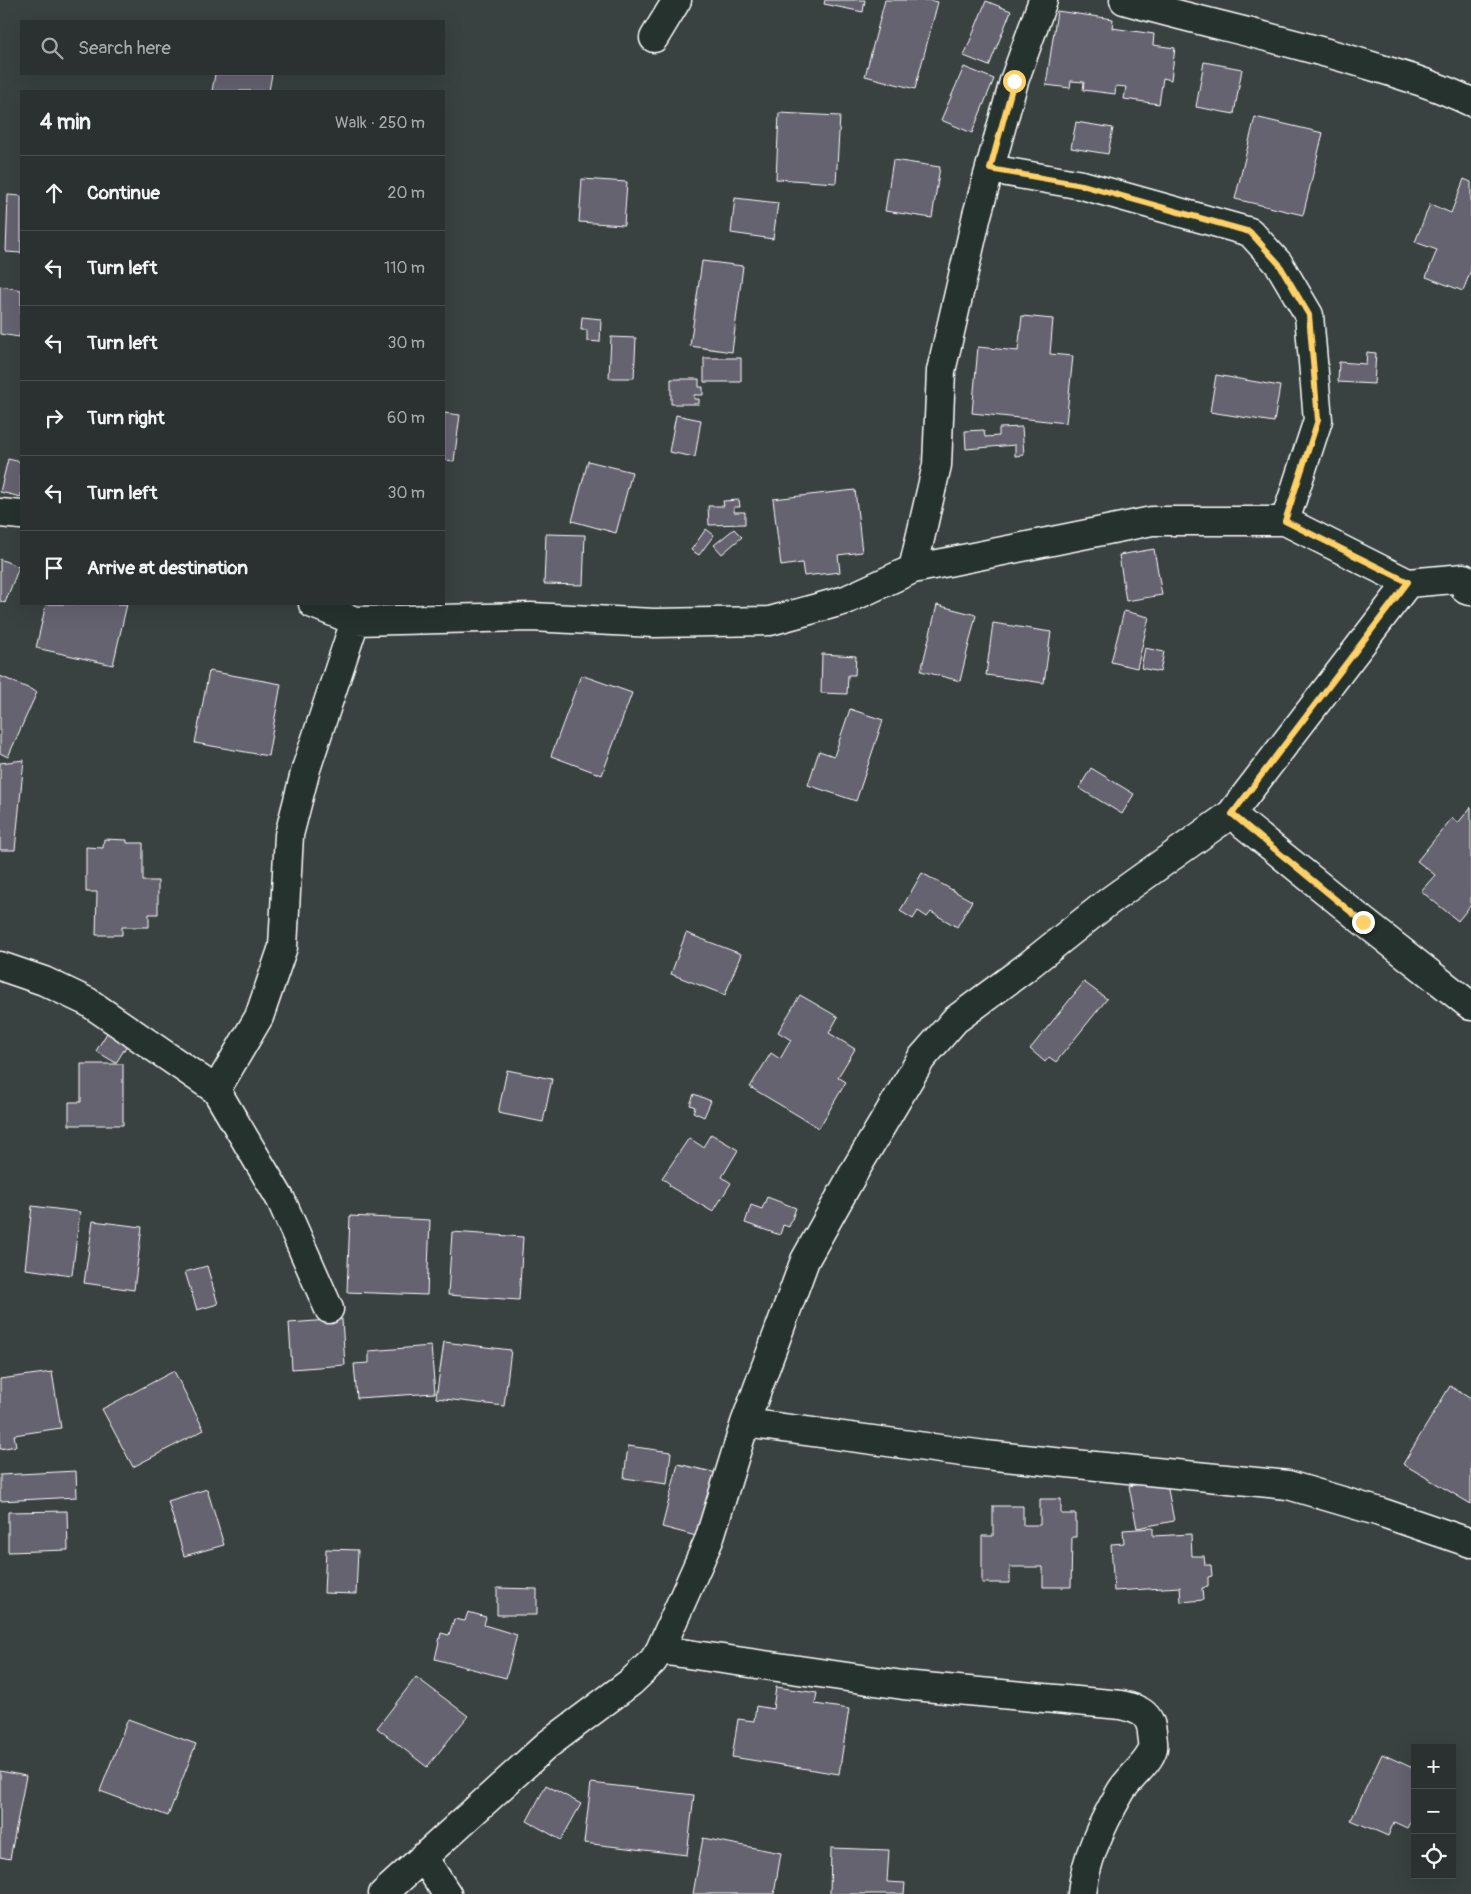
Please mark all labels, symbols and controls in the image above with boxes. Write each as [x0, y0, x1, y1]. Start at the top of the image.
search box [20, 20, 445, 75]
icon: search [38, 34, 66, 62]
text: Search here [78, 36, 171, 60]
route start [1003, 70, 1026, 93]
text: 4 min [40, 109, 91, 136]
text: Walk · 250 m [335, 113, 425, 133]
icon: ahead [40, 179, 68, 207]
text: Continue [87, 181, 160, 205]
text: 20 m [387, 183, 425, 203]
icon: left [40, 254, 68, 282]
text: Turn left [87, 256, 157, 280]
text: 110 m [384, 258, 425, 278]
icon: left [40, 329, 68, 357]
text: Turn left [87, 331, 157, 355]
text: 30 m [387, 333, 425, 353]
icon: right [40, 404, 68, 432]
text: Turn right [87, 406, 165, 430]
text: 60 m [387, 408, 425, 428]
icon: left [40, 479, 68, 507]
text: Turn left [87, 481, 157, 505]
text: 30 m [387, 483, 425, 503]
icon: arrive [40, 554, 68, 582]
text: Arrive at destination [87, 556, 248, 580]
route end [1352, 911, 1375, 934]
map controls [1411, 1744, 1456, 1879]
button: + [1411, 1744, 1456, 1789]
button: − [1411, 1789, 1456, 1834]
button: locate [1411, 1834, 1456, 1879]

